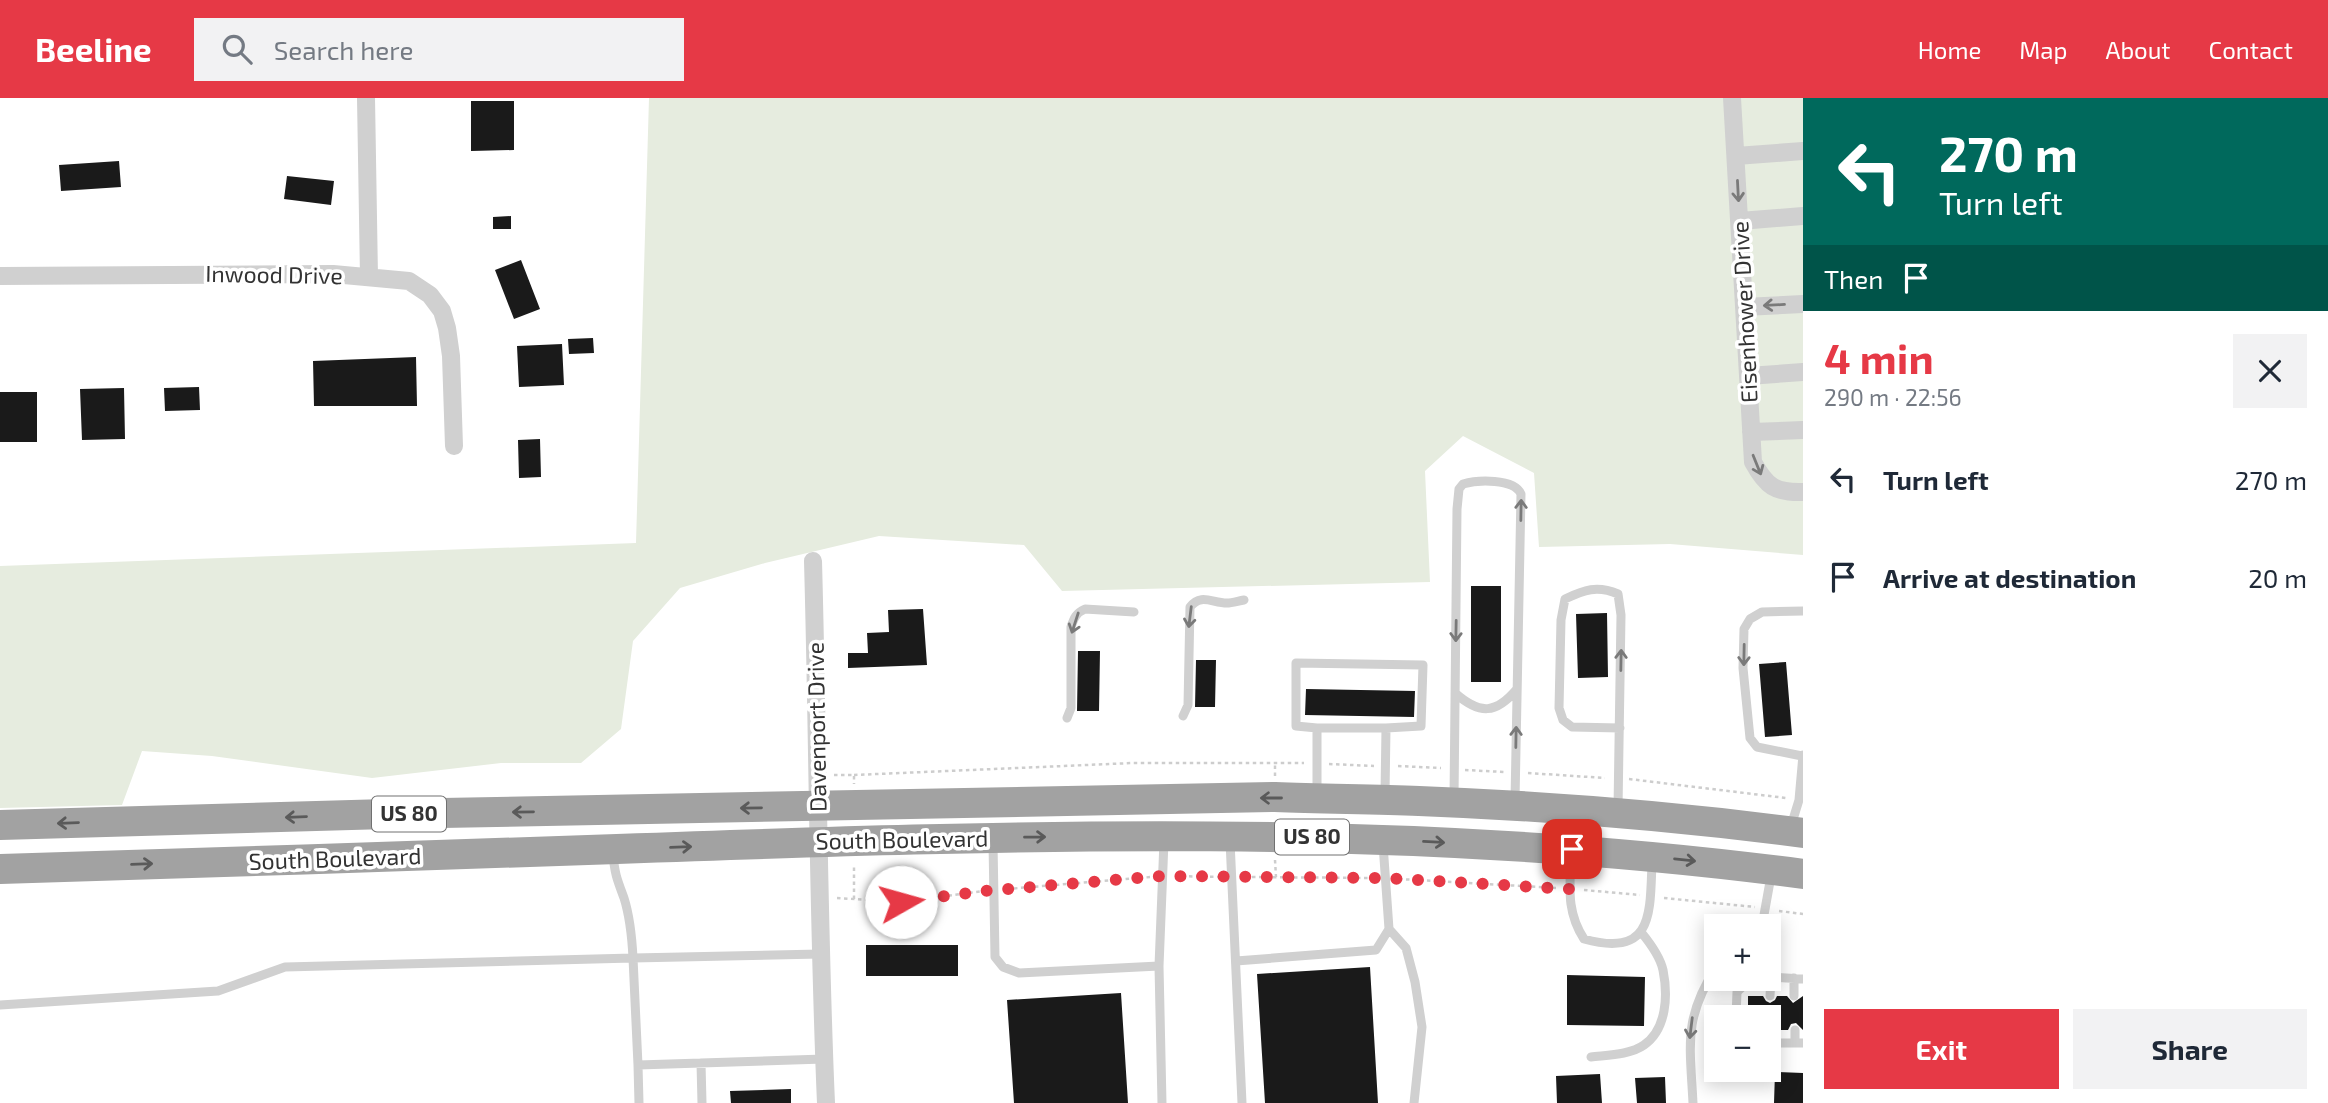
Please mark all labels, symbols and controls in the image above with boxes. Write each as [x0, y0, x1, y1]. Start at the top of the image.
search box [194, 18, 684, 81]
text: Beeline [35, 29, 152, 69]
icon: search [218, 30, 256, 68]
text: Search here [274, 34, 413, 65]
text: Home [1918, 35, 1981, 64]
text: Map [2019, 35, 2067, 64]
text: About [2105, 35, 2171, 64]
text: Contact [2209, 35, 2293, 64]
text: 270 m [1939, 123, 2078, 182]
icon: left [1824, 126, 1915, 217]
one-way arrow [1731, 179, 1744, 202]
text: Turn left [1939, 183, 2063, 221]
street label: Eisenhower Drive [1725, 220, 1763, 404]
street label: Inwood Drive [205, 259, 343, 289]
icon: arrive [1897, 259, 1935, 297]
text: Then [1824, 263, 1883, 294]
one-way arrow [1762, 299, 1785, 312]
text: 4 min [1824, 332, 1934, 382]
button: close [2233, 334, 2307, 408]
text: 290 m · 22:56 [1824, 383, 1962, 411]
one-way arrow [1752, 454, 1765, 476]
icon: left [1824, 460, 1862, 498]
text: Turn left [1883, 464, 1989, 495]
text: 270 m [2235, 464, 2307, 495]
one-way arrow [1514, 499, 1528, 522]
icon: arrive [1824, 558, 1862, 596]
text: Arrive at destination [1883, 562, 2136, 593]
text: 20 m [2248, 562, 2307, 593]
one-way arrow [1183, 605, 1196, 628]
one-way arrow [1068, 612, 1080, 633]
one-way arrow [1449, 619, 1463, 642]
street label: Davenport Drive [801, 642, 831, 812]
one-way arrow [1737, 643, 1750, 666]
one-way arrow [1614, 648, 1628, 671]
one-way arrow [1510, 726, 1523, 749]
one-way arrow [1260, 791, 1283, 804]
road number: US 80 [372, 796, 446, 832]
one-way arrow [739, 801, 762, 814]
one-way arrow [512, 805, 535, 819]
one-way arrow [284, 810, 307, 824]
one-way arrow [57, 816, 80, 830]
pin [1542, 819, 1602, 879]
road number: US 80 [1275, 820, 1349, 854]
street label: South Boulevard [815, 823, 989, 855]
one-way arrow [1023, 830, 1046, 844]
icon: arrive [1553, 830, 1591, 868]
one-way arrow [1422, 835, 1445, 848]
one-way arrow [669, 840, 692, 853]
street label: South Boulevard [248, 841, 422, 875]
one-way arrow [1673, 854, 1696, 867]
one-way arrow [130, 858, 153, 871]
position arrow [864, 865, 938, 939]
map controls [1704, 914, 1781, 1082]
button: + [1704, 914, 1781, 991]
button: − [1704, 1005, 1781, 1082]
button: Exit [1824, 1009, 2059, 1089]
button: Share [2073, 1009, 2307, 1089]
one-way arrow [1685, 1016, 1698, 1039]

